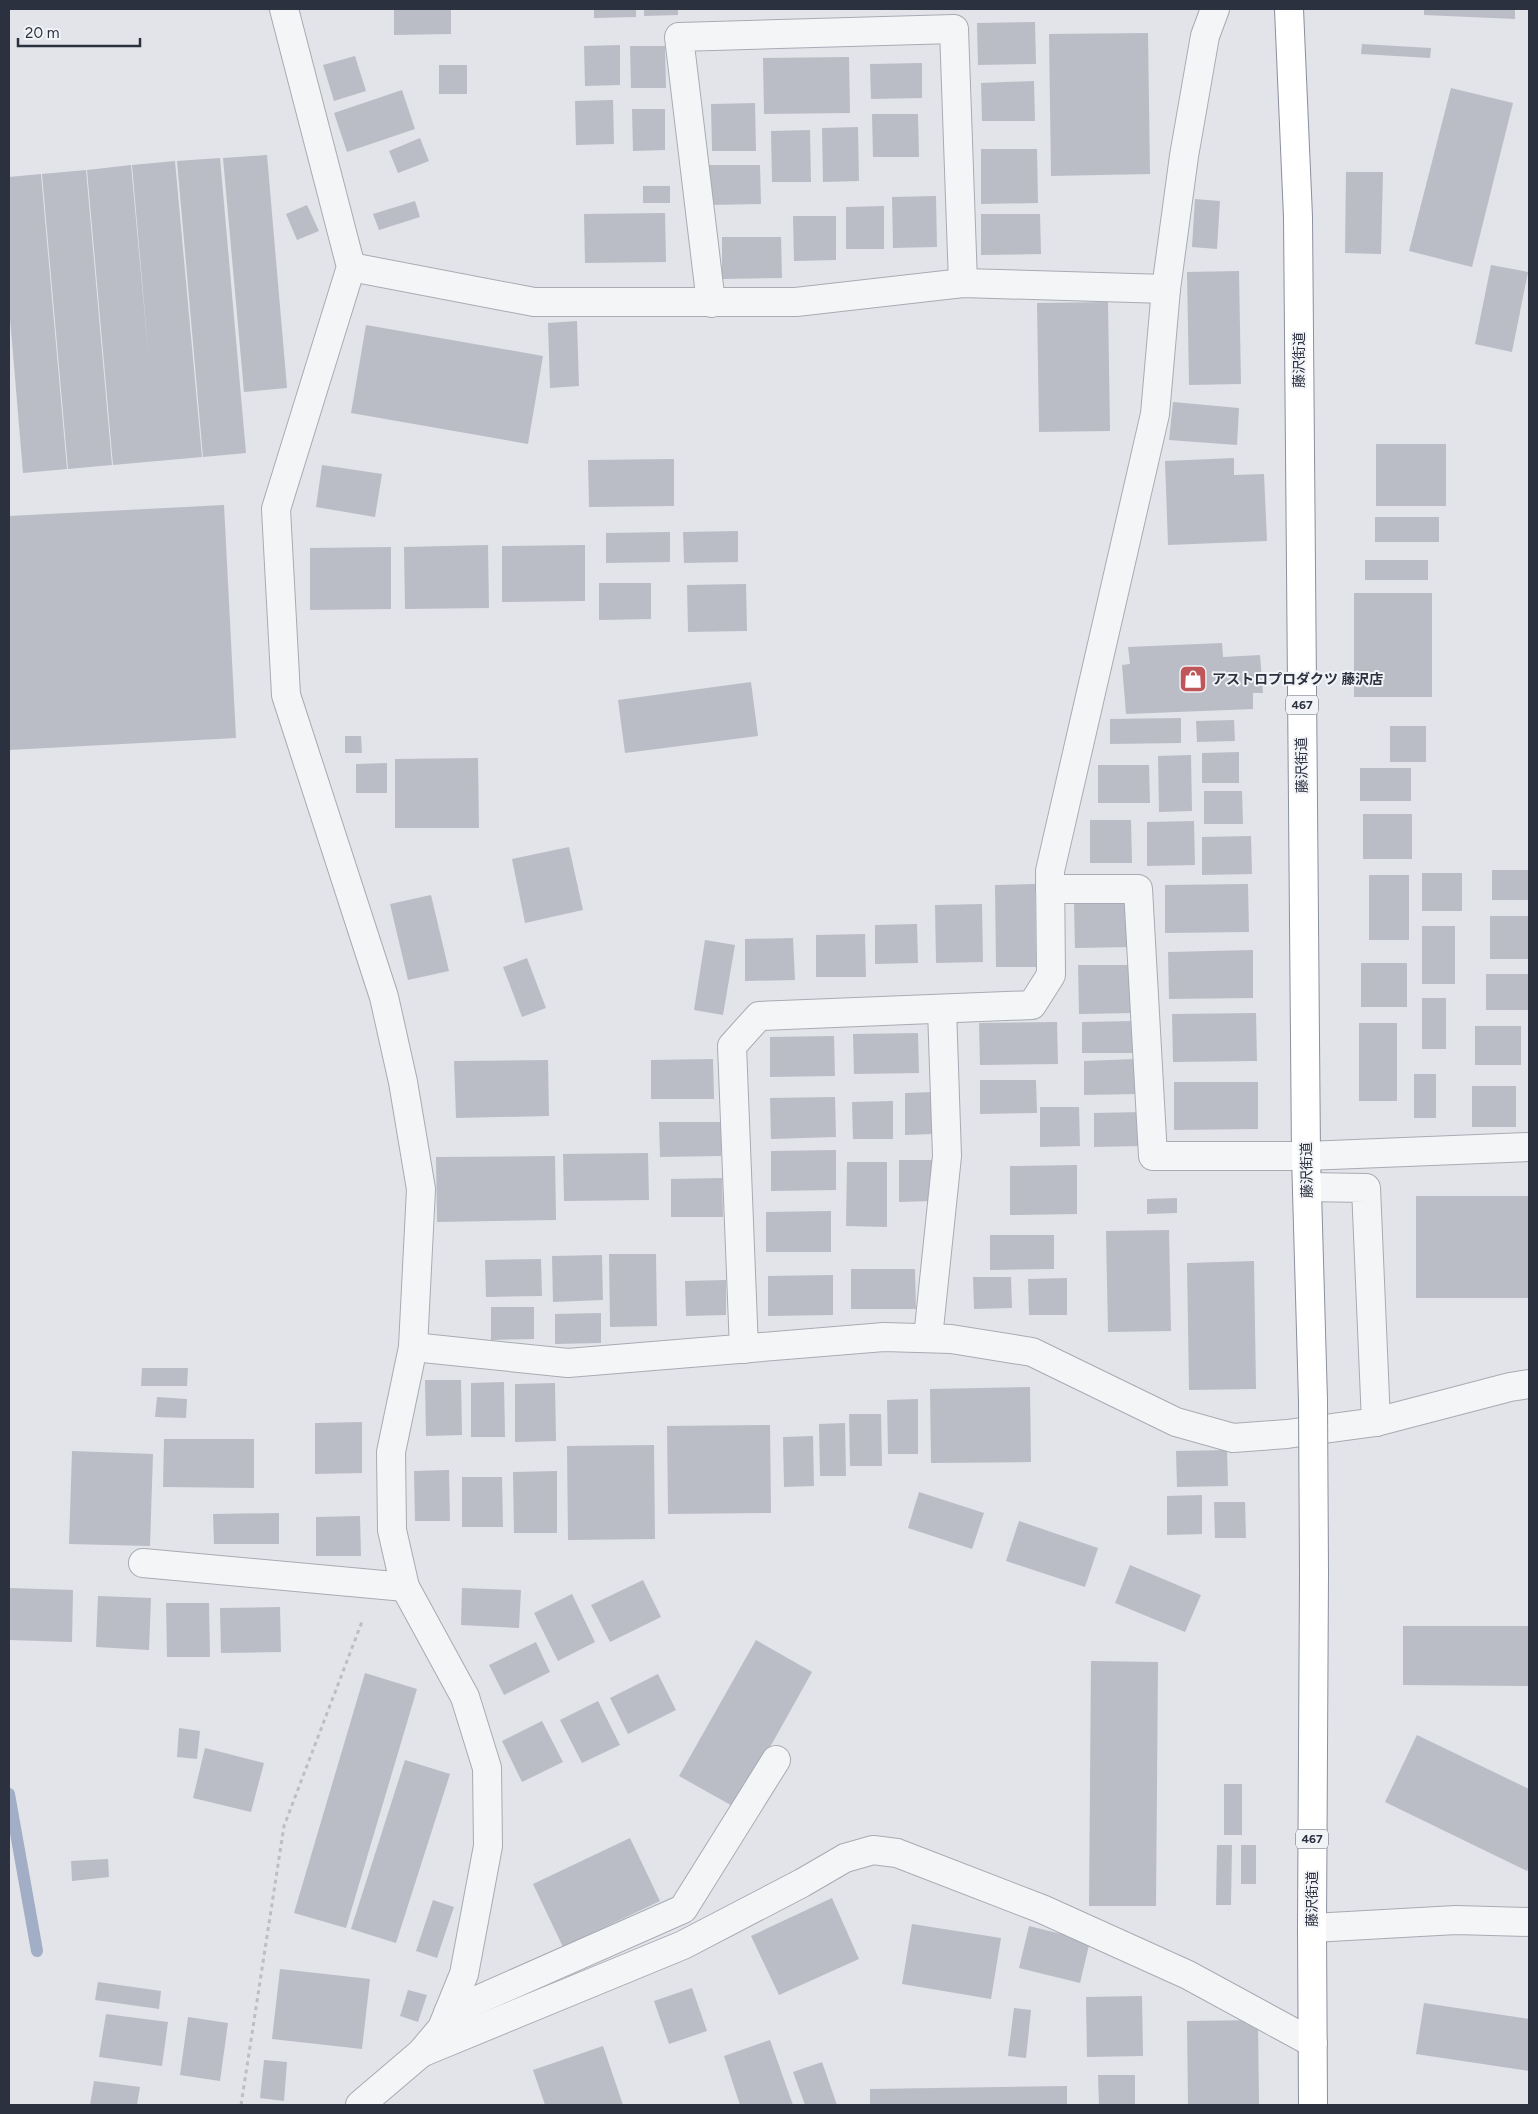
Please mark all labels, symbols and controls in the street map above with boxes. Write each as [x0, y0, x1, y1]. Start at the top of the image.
scale bar [18, 15, 140, 47]
text: 20 m [25, 24, 59, 42]
street label: 藤沢街道 [1291, 332, 1308, 388]
shop icon: アストロプロダクツ 藤沢店 [1178, 664, 1208, 694]
place label: アストロプロダクツ 藤沢店 [1212, 671, 1383, 688]
road number: 467 [1286, 696, 1318, 714]
street label: 藤沢街道 [1293, 737, 1311, 793]
street label: 藤沢街道 [1298, 1142, 1316, 1198]
road number: 467 [1296, 1830, 1328, 1848]
street label: 藤沢街道 [1304, 1871, 1321, 1927]

